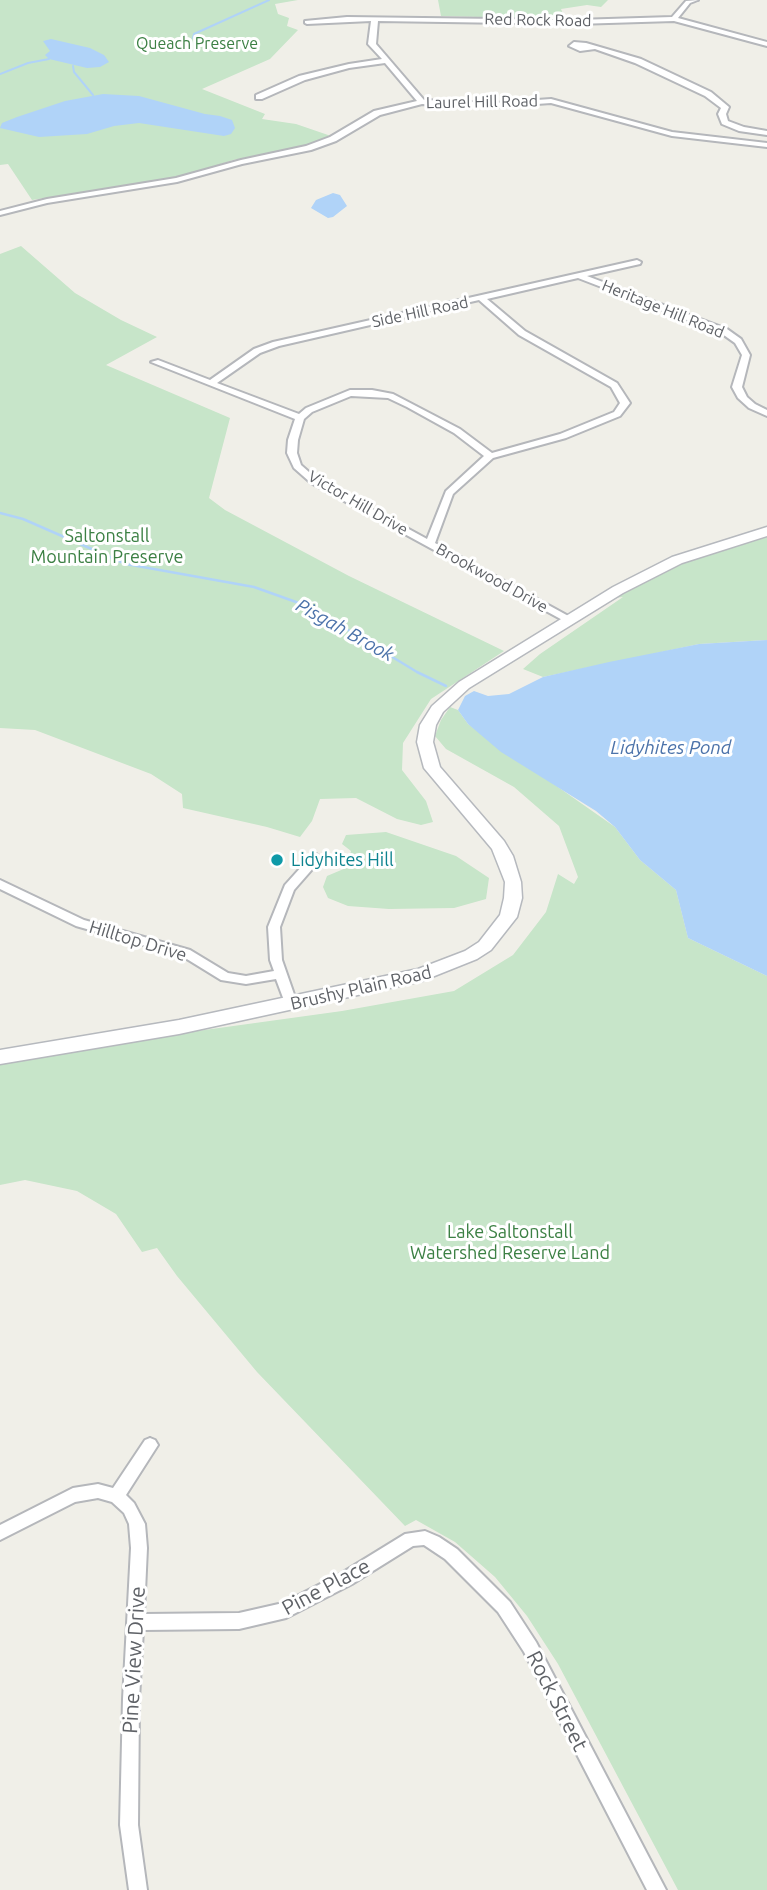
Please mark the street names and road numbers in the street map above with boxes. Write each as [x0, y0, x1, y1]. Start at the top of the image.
street label: Red Rock Road [484, 9, 592, 31]
street label: Laurel Hill Road [426, 91, 538, 113]
street label: Heritage Hill Road [599, 276, 727, 342]
street label: Side Hill Road [370, 292, 470, 332]
street label: Victor Hill Drive [305, 467, 411, 539]
street label: Brookwood Drive [433, 539, 551, 617]
street label: Hilltop Drive [86, 916, 190, 966]
street label: Brushy Plain Road [288, 961, 434, 1015]
street label: Pine Place [278, 1553, 374, 1621]
street label: Pine View Drive [118, 1586, 150, 1734]
street label: Rock Street [521, 1647, 593, 1755]

